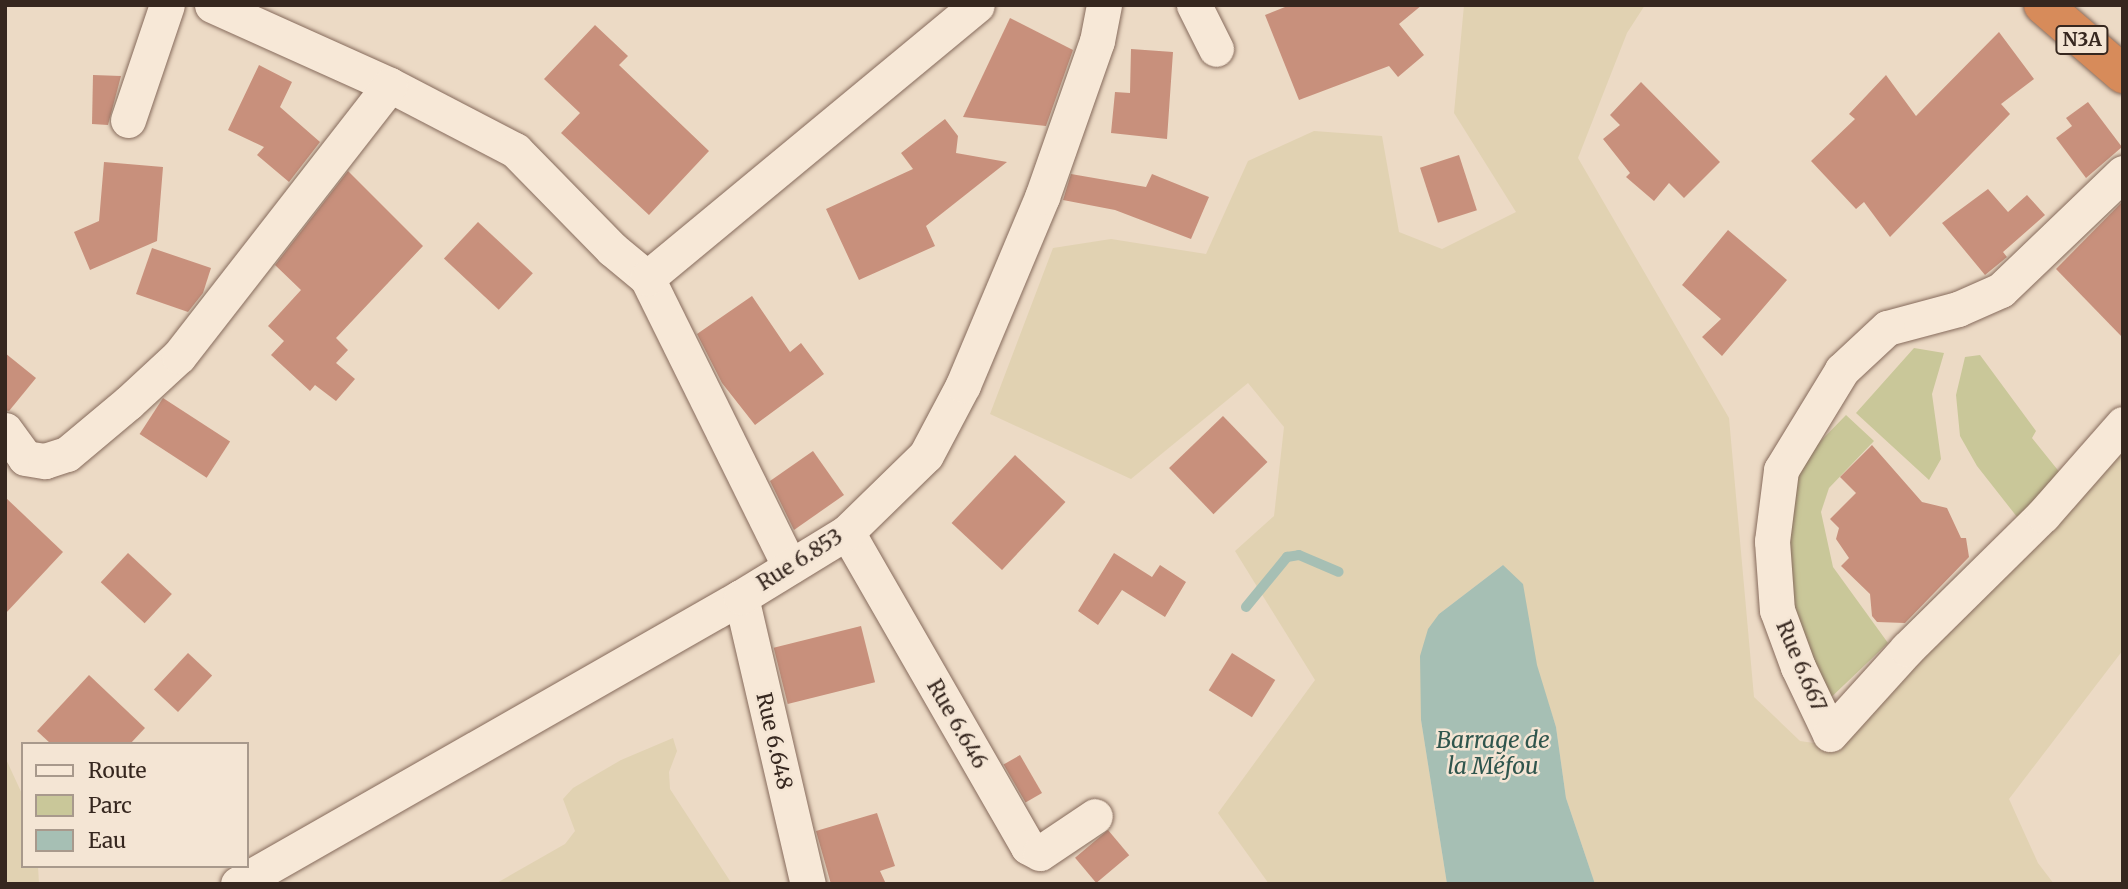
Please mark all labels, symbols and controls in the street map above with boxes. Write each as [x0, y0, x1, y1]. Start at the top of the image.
road number: N3A [2054, 24, 2110, 56]
street label: Rue 6.853 [753, 524, 847, 596]
street label: Rue 6.667 [1771, 617, 1831, 715]
street label: Rue 6.646 [921, 675, 993, 773]
street label: Rue 6.648 [751, 690, 797, 792]
water label: Barrage de la Méfou [1436, 726, 1550, 780]
legend [21, 742, 248, 868]
text: Route [88, 757, 146, 784]
text: Parc [88, 792, 132, 819]
text: Eau [88, 827, 126, 854]

